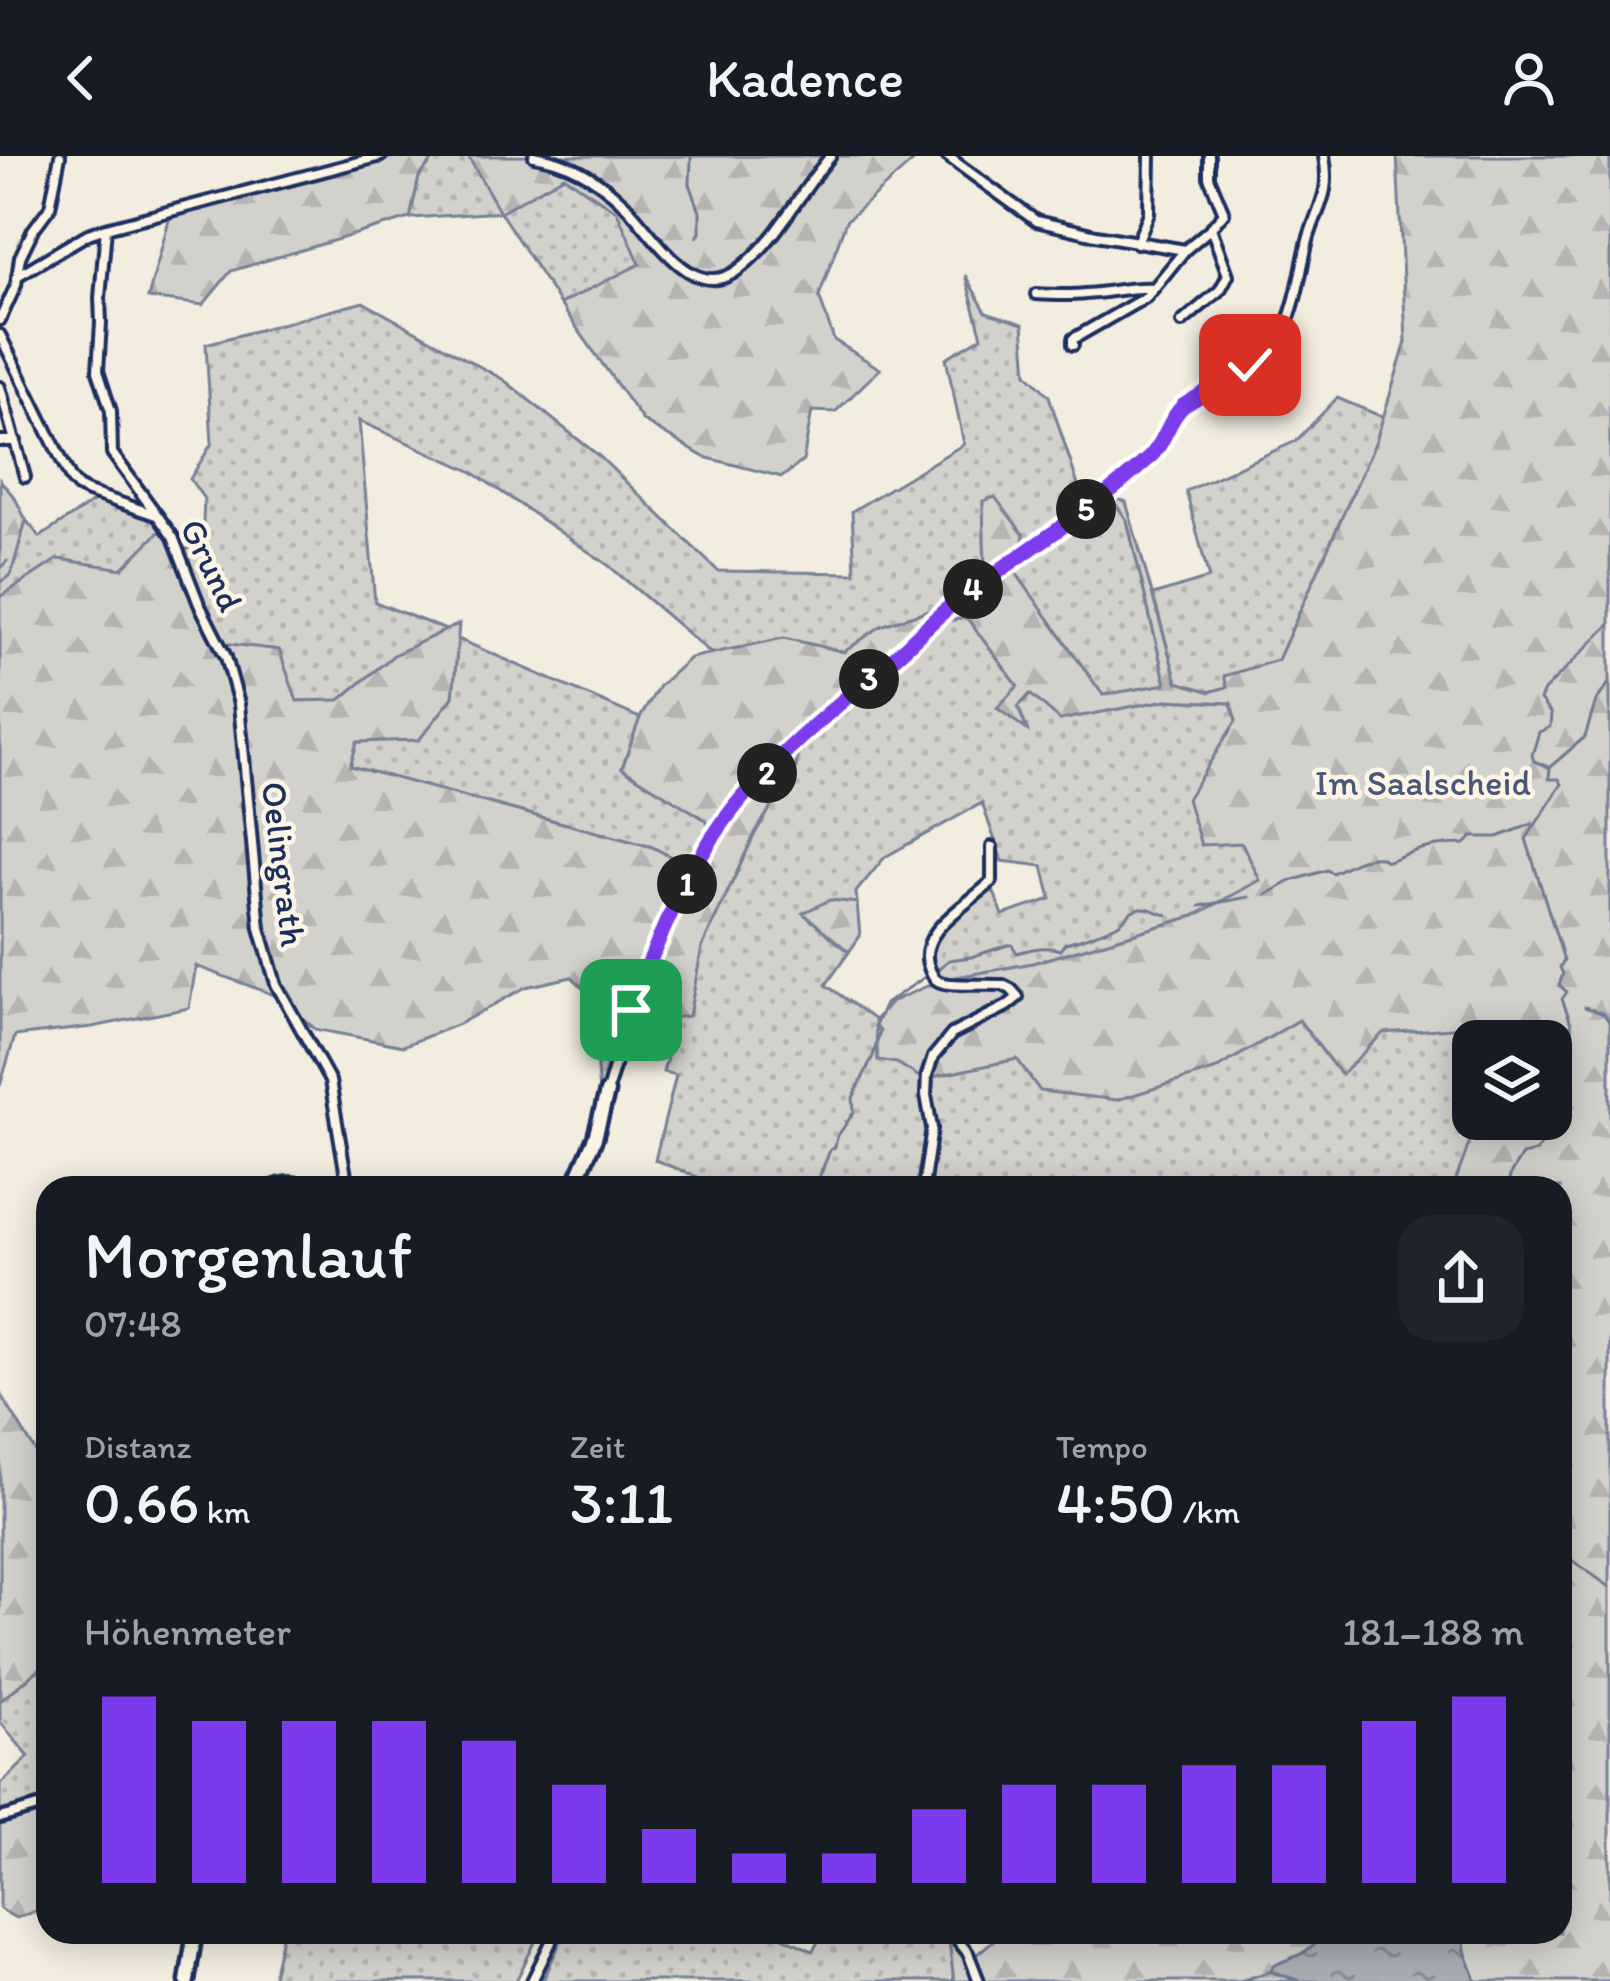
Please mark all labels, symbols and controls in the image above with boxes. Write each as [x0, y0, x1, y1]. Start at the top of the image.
icon: back [48, 45, 114, 111]
icon: person [1496, 45, 1562, 111]
text: Kadence [706, 46, 904, 111]
pin [1199, 314, 1301, 416]
icon: check [1217, 332, 1283, 398]
pin: 5 [1056, 479, 1116, 539]
text: 5 [1077, 489, 1095, 528]
street label: Grund [171, 512, 253, 619]
pin: 4 [943, 559, 1003, 619]
text: 4 [963, 569, 983, 608]
pin: 3 [839, 649, 899, 709]
text: 3 [860, 659, 878, 698]
pin: 2 [737, 743, 797, 803]
text: 2 [758, 753, 776, 792]
park label: Im Saalscheid [1315, 761, 1532, 804]
street label: Oelingrath [253, 779, 315, 949]
pin: 1 [657, 854, 717, 914]
text: 1 [679, 864, 695, 903]
pin [580, 959, 682, 1061]
icon: arrive [598, 977, 664, 1043]
map controls [1452, 1020, 1572, 1140]
button: layers [1452, 1020, 1572, 1140]
text: Morgenlauf [84, 1215, 412, 1295]
button: share [1398, 1215, 1524, 1341]
text: 07:48 [84, 1300, 182, 1347]
text: Distanz [84, 1427, 192, 1466]
text: Zeit [570, 1427, 625, 1466]
text: Tempo [1056, 1427, 1148, 1466]
text: 0.66 [84, 1466, 199, 1538]
text: 3:11 [570, 1466, 673, 1538]
text: 4:50 [1056, 1466, 1175, 1538]
text: km [199, 1492, 250, 1531]
text: /km [1175, 1492, 1240, 1531]
text: Höhenmeter [84, 1608, 291, 1655]
text: 181–188 m [1342, 1608, 1524, 1655]

